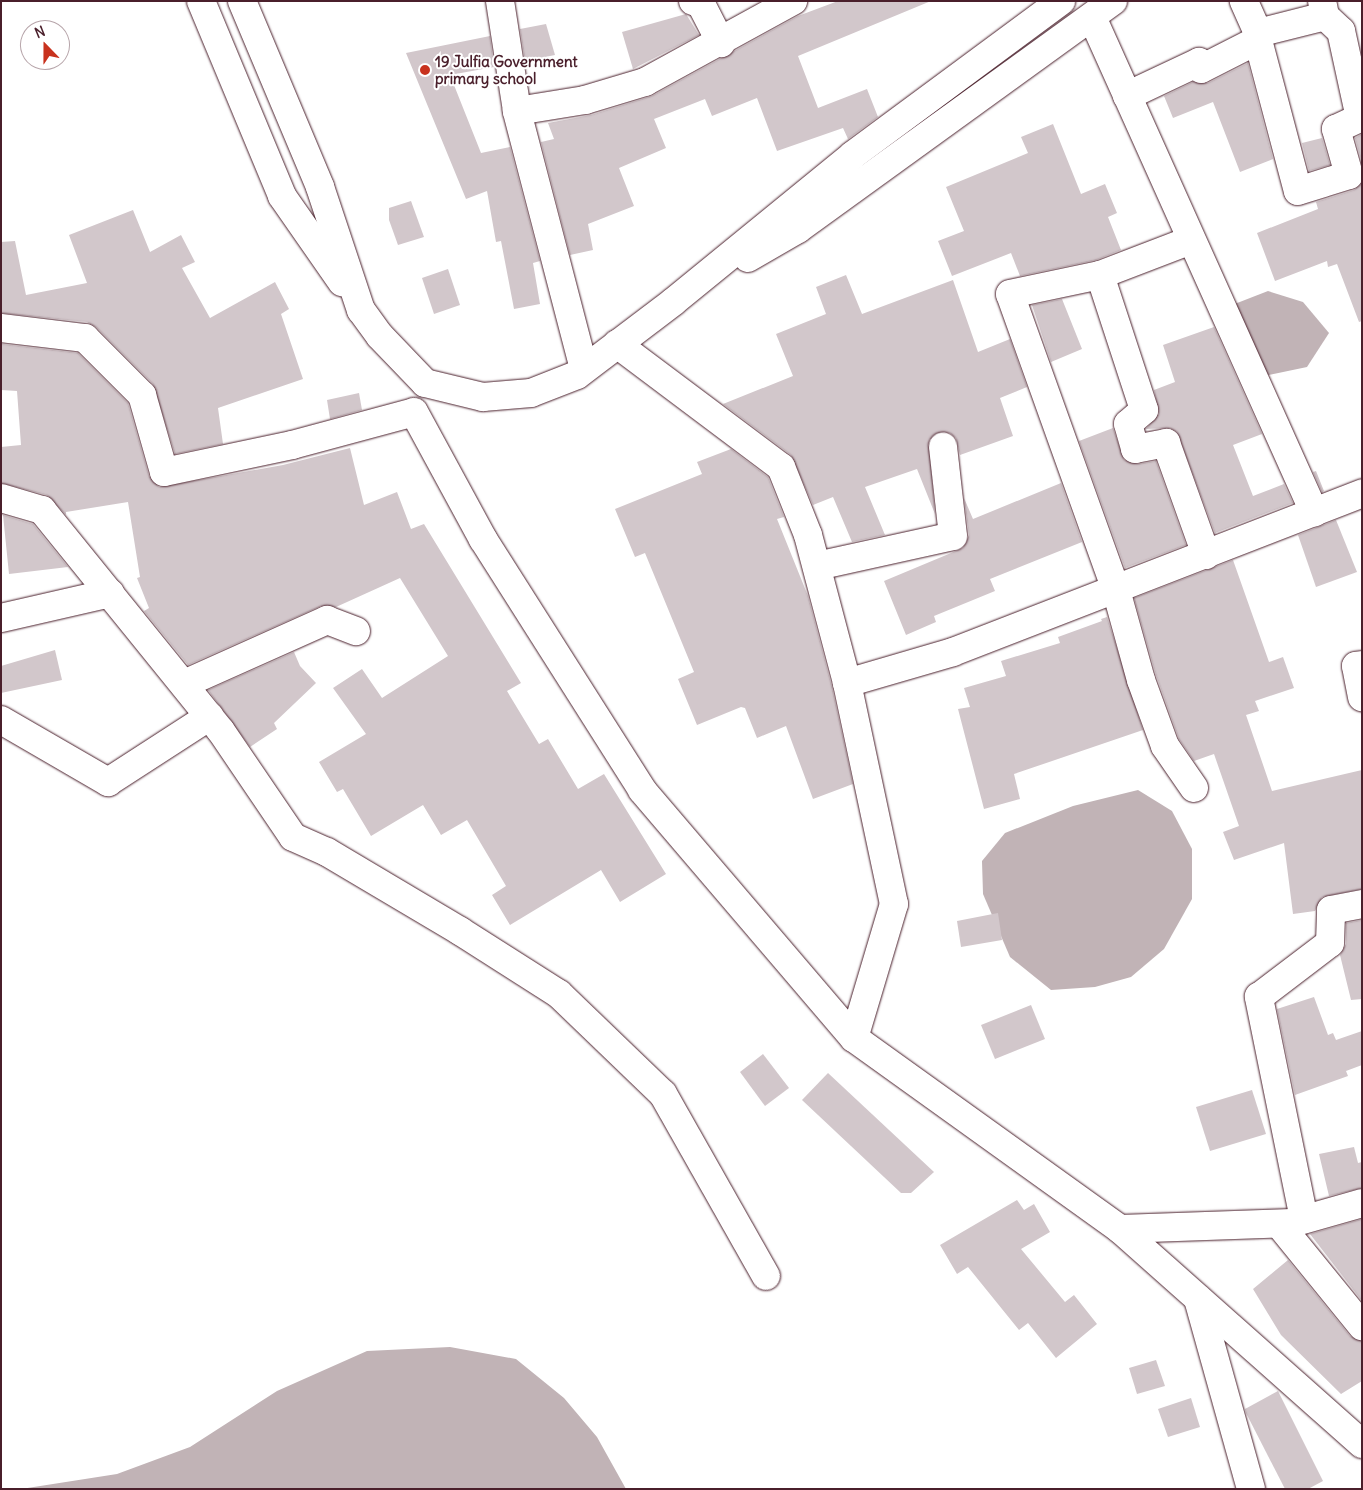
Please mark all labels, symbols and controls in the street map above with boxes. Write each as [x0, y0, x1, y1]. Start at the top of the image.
north arrow [20, 20, 70, 70]
text: N [32, 22, 48, 42]
place label: 19 Julfia Government primary school [435, 52, 578, 87]
marker: 19 Julfia Government primary school [419, 64, 431, 76]

